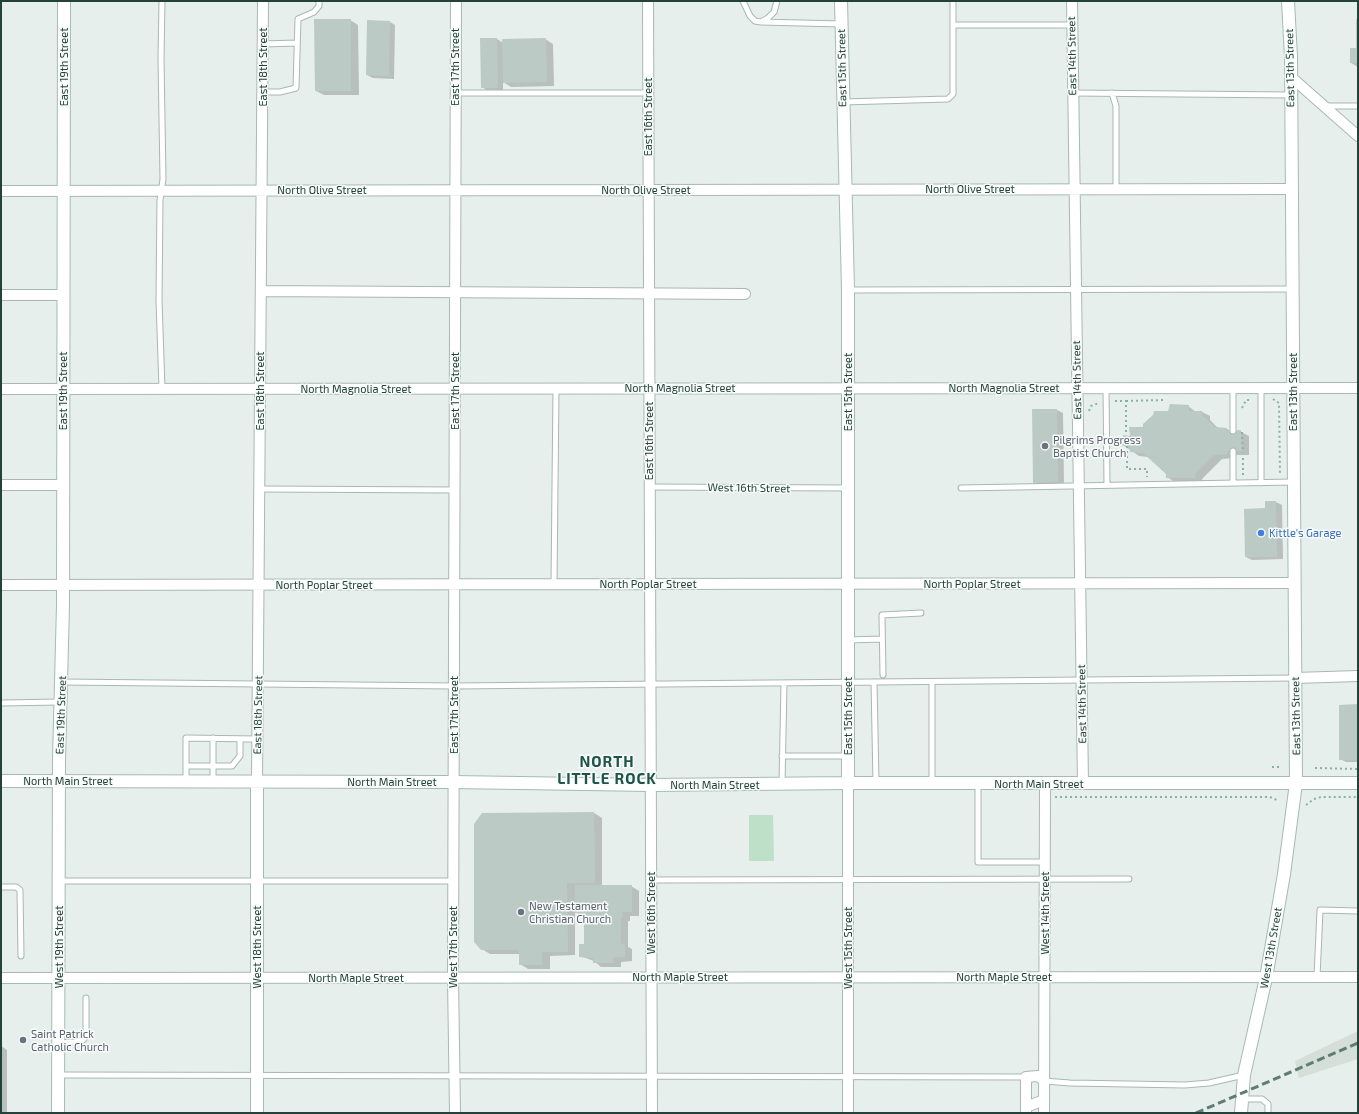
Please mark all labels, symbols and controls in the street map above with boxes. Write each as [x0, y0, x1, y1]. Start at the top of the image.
street label: East 14th Street [1065, 16, 1079, 96]
street label: East 18th Street [256, 27, 270, 107]
street label: East 19th Street [57, 28, 71, 106]
street label: East 17th Street [448, 28, 462, 106]
street label: East 15th Street [835, 29, 849, 107]
street label: East 13th Street [1283, 29, 1297, 107]
street label: East 16th Street [641, 78, 655, 156]
street label: North Olive Street [925, 182, 1015, 196]
street label: North Olive Street [277, 183, 367, 197]
street label: North Olive Street [601, 183, 691, 197]
street label: East 14th Street [1070, 340, 1084, 420]
street label: East 18th Street [253, 351, 267, 431]
street label: East 19th Street [56, 352, 70, 430]
street label: East 17th Street [448, 352, 462, 430]
street label: East 15th Street [841, 353, 855, 431]
street label: East 13th Street [1286, 353, 1300, 431]
street label: North Magnolia Street [625, 381, 735, 395]
street label: North Magnolia Street [949, 381, 1059, 395]
street label: North Magnolia Street [301, 382, 411, 396]
street label: East 16th Street [642, 402, 656, 480]
place label: Pilgrims Progress Baptist Church [1053, 433, 1141, 459]
marker: Pilgrims Progress Baptist Church [1040, 441, 1050, 451]
street label: West 16th Street [708, 481, 790, 495]
place label: Kittle's Garage [1269, 526, 1341, 540]
marker: Kittle's Garage [1256, 528, 1266, 538]
street label: North Poplar Street [599, 577, 697, 591]
street label: North Poplar Street [923, 577, 1021, 591]
street label: North Poplar Street [275, 578, 373, 592]
street label: East 14th Street [1075, 664, 1089, 744]
street label: East 19th Street [53, 675, 69, 755]
street label: East 18th Street [251, 675, 265, 755]
street label: East 17th Street [447, 676, 461, 754]
street label: East 15th Street [841, 677, 855, 755]
street label: East 13th Street [1289, 677, 1303, 755]
district label: NORTH LITTLE ROCK [557, 753, 657, 788]
street label: North Main Street [23, 774, 113, 788]
street label: North Main Street [347, 775, 437, 789]
street label: North Main Street [994, 777, 1084, 791]
street label: North Main Street [670, 778, 760, 792]
street label: West 14th Street [1038, 871, 1052, 955]
street label: West 16th Street [644, 872, 658, 954]
place label: New Testament Christian Church [529, 899, 611, 925]
street label: West 18th Street [250, 905, 264, 989]
street label: West 19th Street [52, 906, 66, 988]
street label: West 17th Street [446, 906, 460, 988]
street label: West 13th Street [1257, 906, 1285, 990]
marker: New Testament Christian Church [516, 907, 526, 917]
street label: West 15th Street [841, 907, 855, 989]
street label: North Maple Street [632, 970, 728, 984]
street label: North Maple Street [956, 970, 1052, 984]
street label: North Maple Street [308, 971, 404, 985]
place label: Saint Patrick Catholic Church [31, 1027, 109, 1053]
marker: Saint Patrick Catholic Church [18, 1035, 28, 1045]

